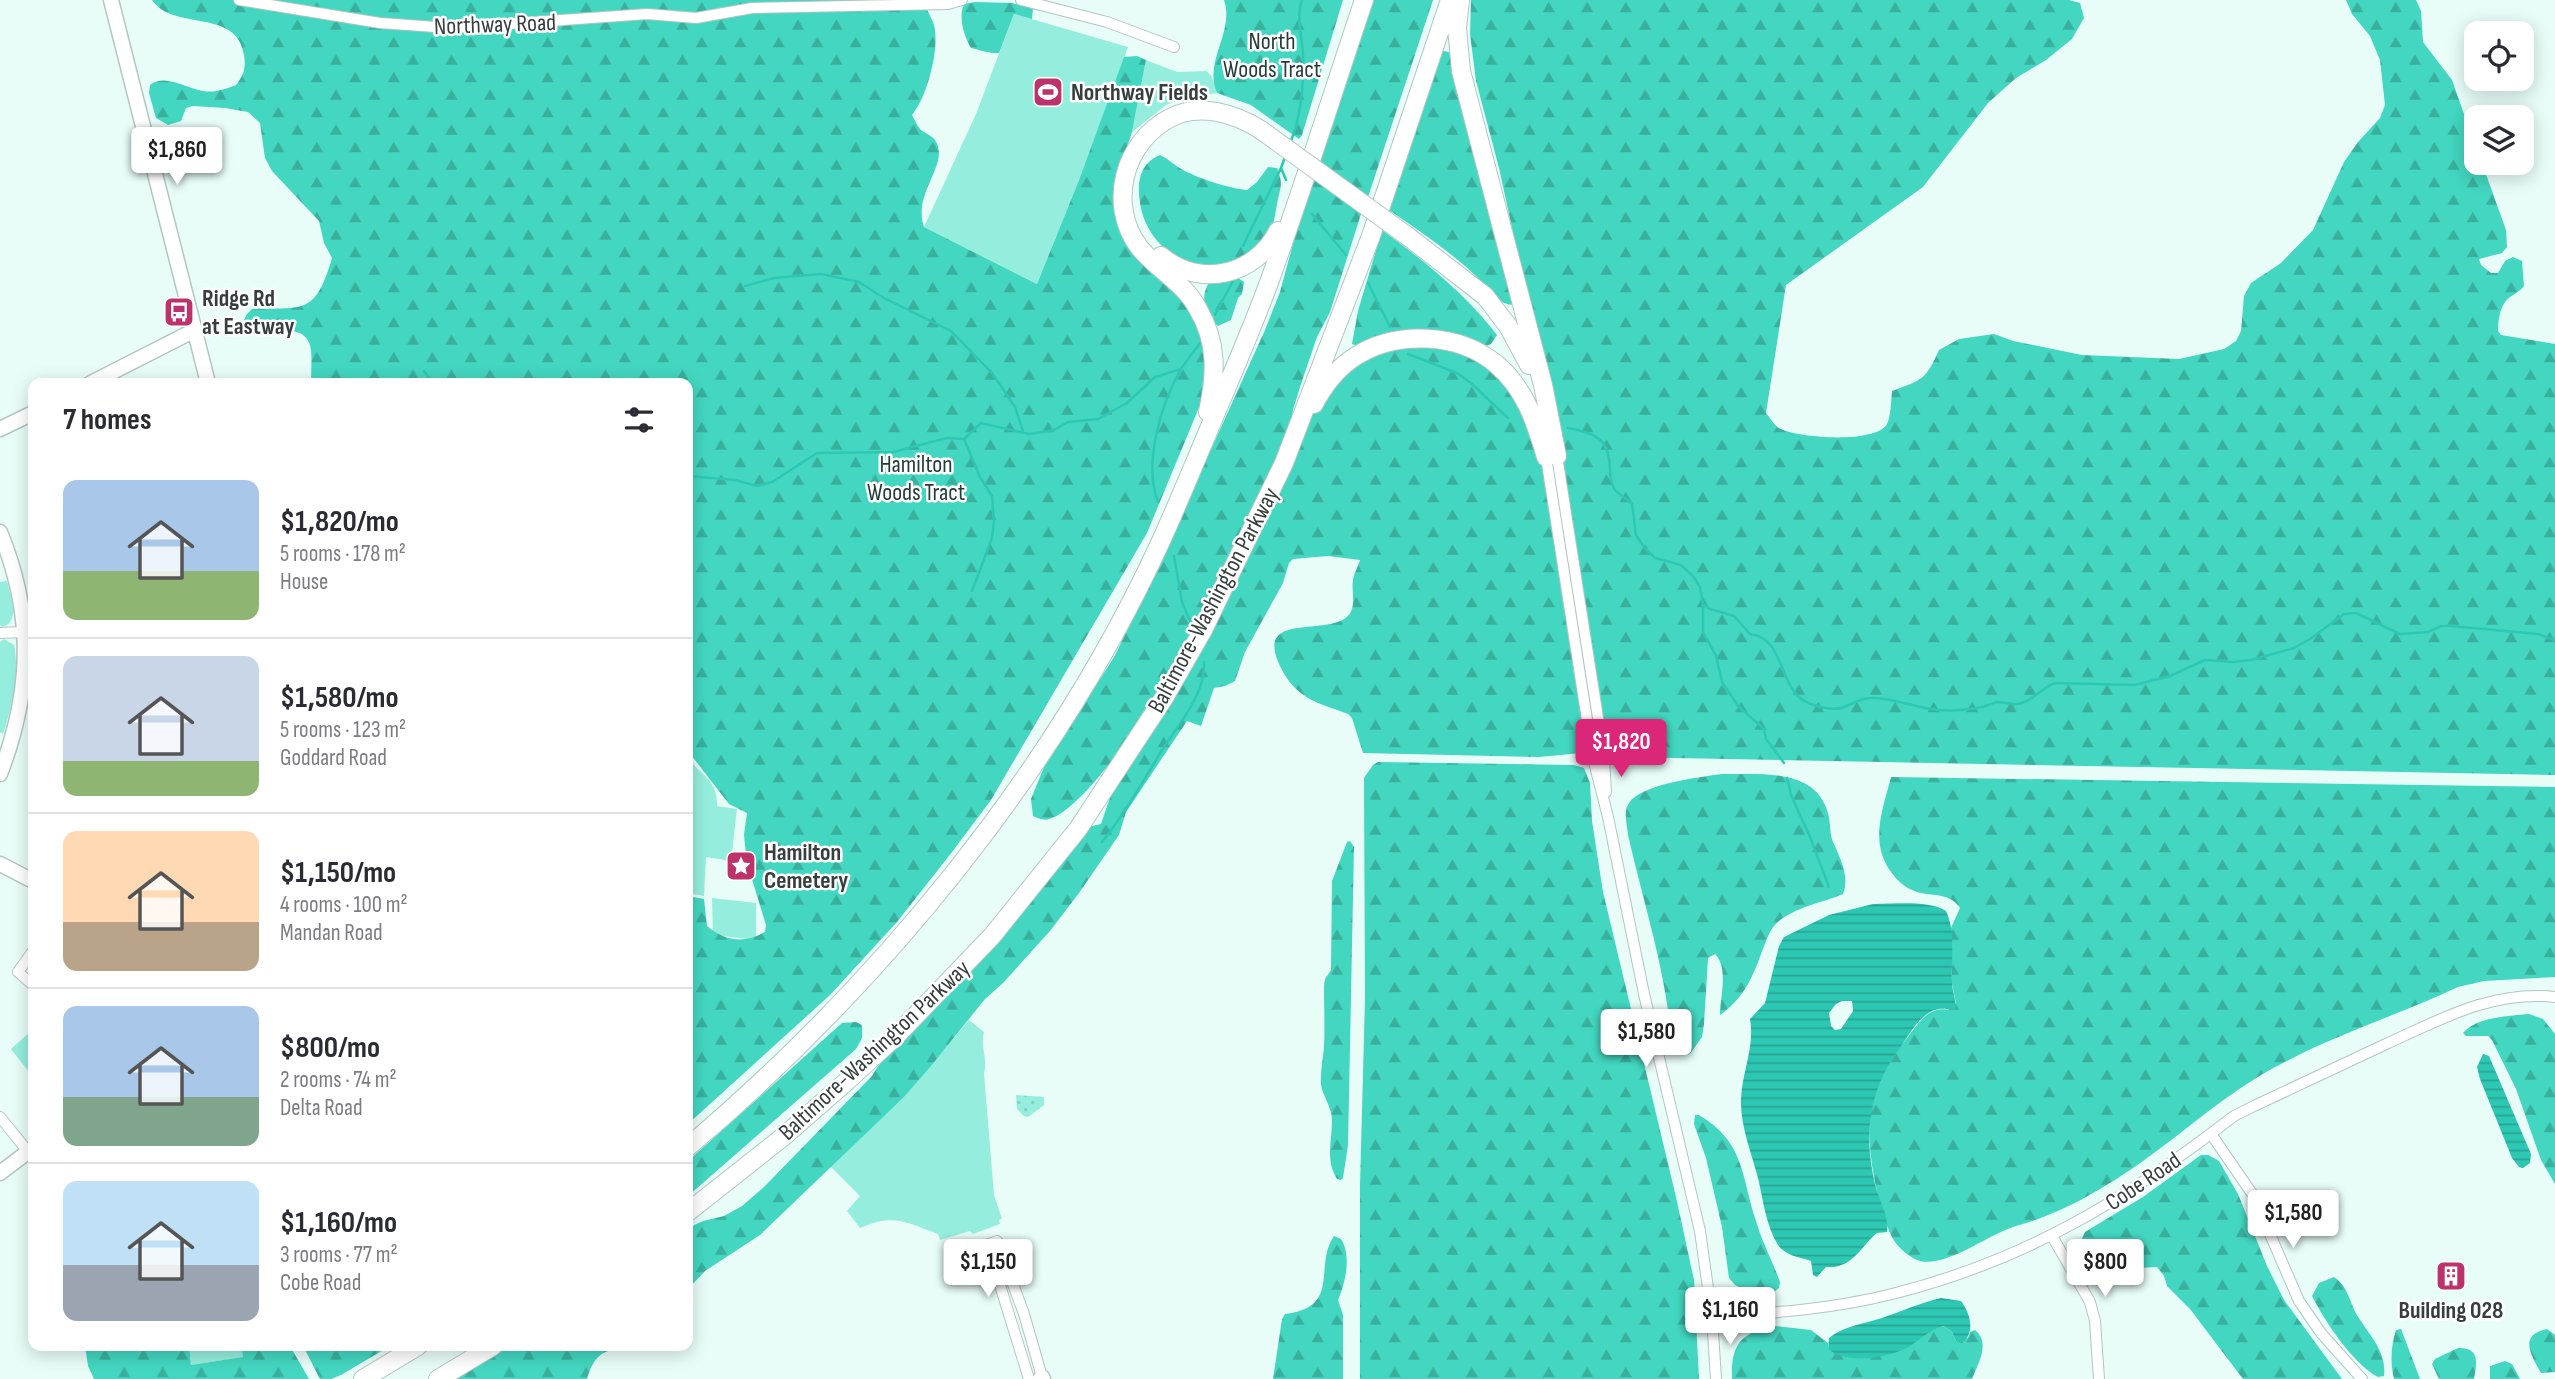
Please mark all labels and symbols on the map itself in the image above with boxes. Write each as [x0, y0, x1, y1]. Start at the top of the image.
street label: Northway Road [433, 8, 557, 41]
park label: North Woods Tract [1223, 27, 1321, 84]
sports icon: Northway Fields [1031, 75, 1065, 109]
place label: Northway Fields [1071, 78, 1208, 107]
pin: $1,860 [120, 128, 234, 187]
place label: Ridge Rd at Eastway [202, 284, 295, 341]
bus stop icon: Ridge Rd at Eastway [162, 295, 196, 329]
park label: Hamilton Woods Tract [867, 450, 965, 507]
street label: Baltimore-Washington Parkway [1142, 483, 1285, 718]
pin: $1,820 [1564, 720, 1678, 779]
place label: Hamilton Cemetery [764, 838, 848, 895]
place icon: Hamilton Cemetery [724, 849, 758, 883]
street label: Baltimore-Washington Parkway [773, 954, 976, 1147]
pin: $1,580 [1589, 1010, 1703, 1069]
street label: Cobe Road [2100, 1146, 2187, 1217]
pin: $1,580 [2236, 1190, 2350, 1250]
pin: $1,150 [931, 1240, 1045, 1299]
pin: $800 [2064, 1240, 2146, 1299]
building icon: Building 028 [2434, 1259, 2468, 1293]
pin: $1,160 [1673, 1288, 1787, 1347]
place label: Building 028 [2399, 1296, 2503, 1325]

